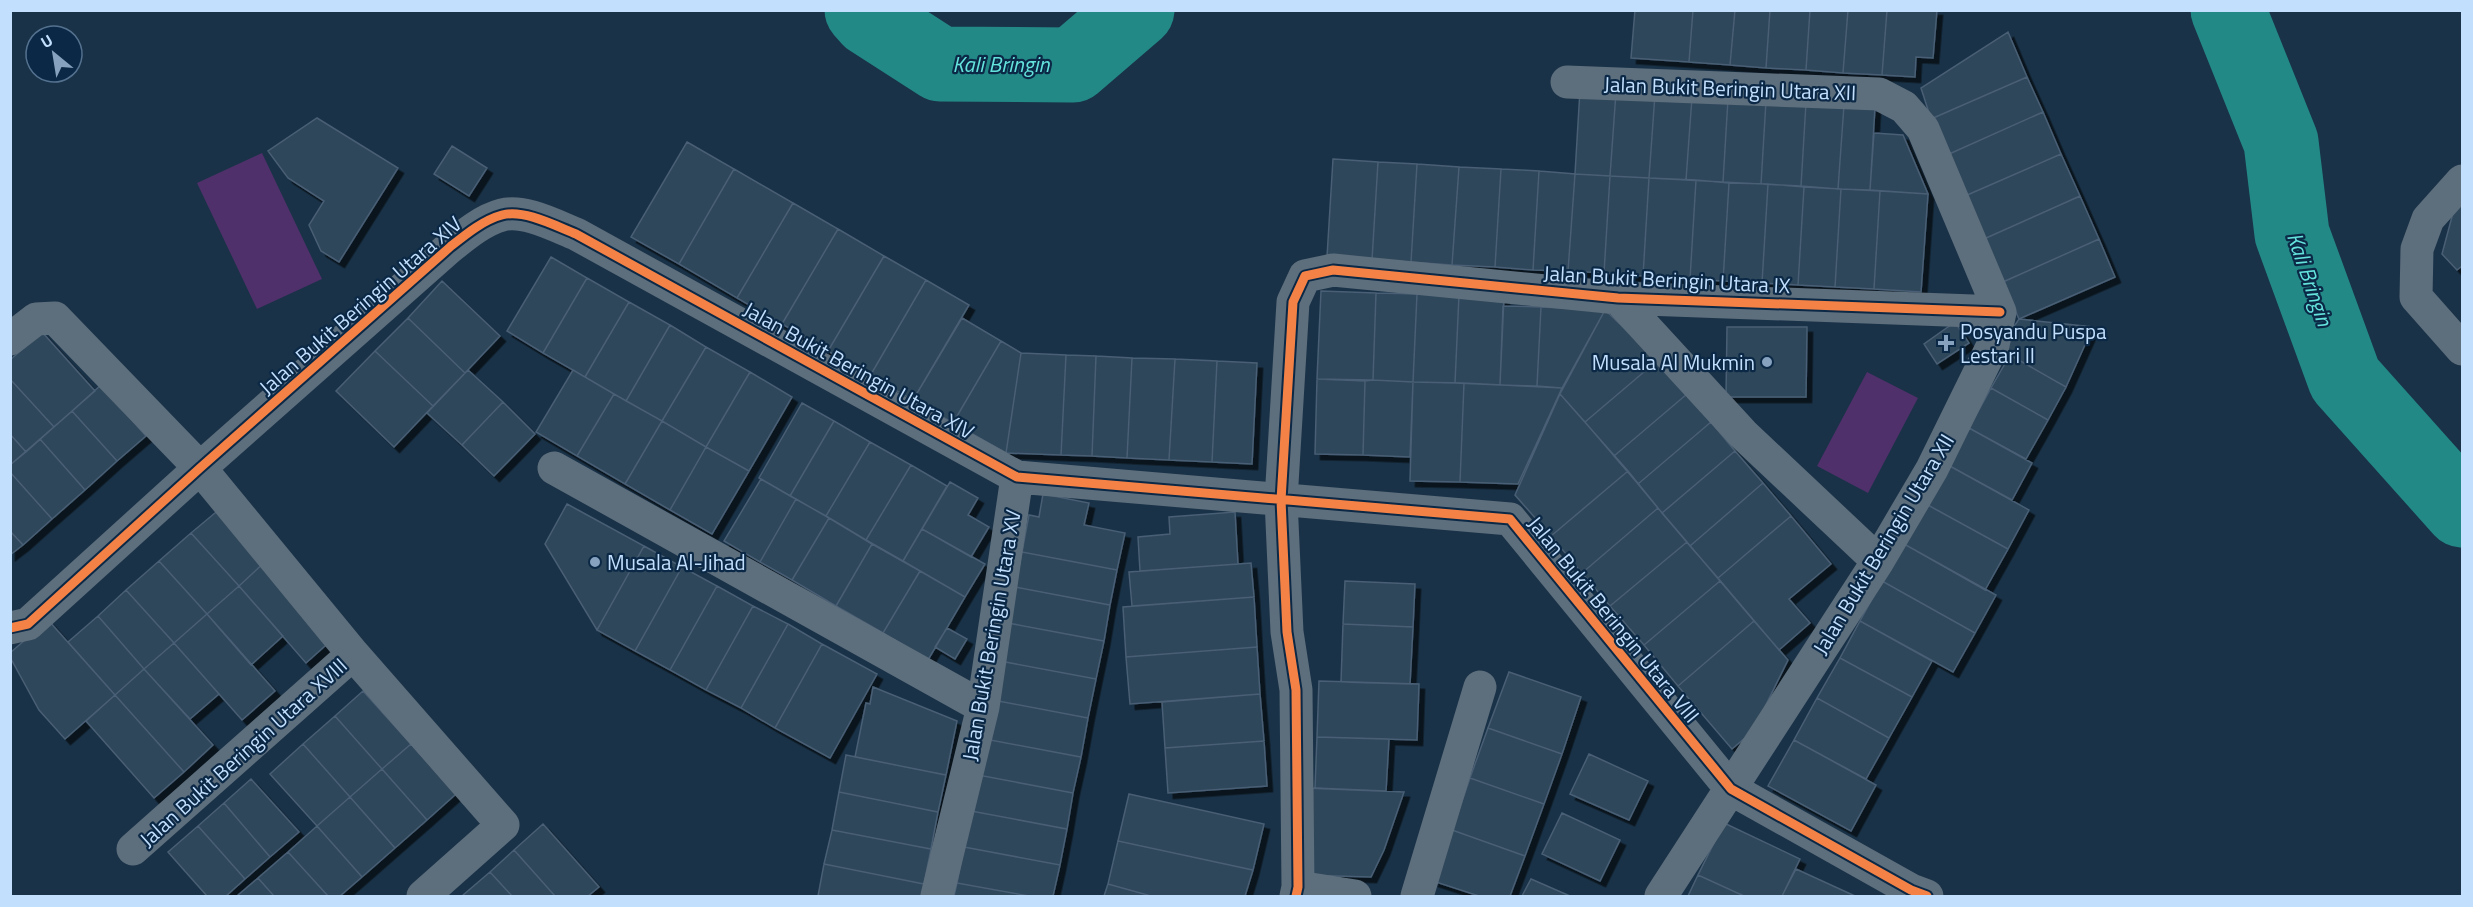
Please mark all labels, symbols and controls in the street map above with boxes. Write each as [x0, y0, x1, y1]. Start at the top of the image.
north arrow [24, 24, 84, 84]
text: U [36, 28, 57, 54]
water label: Kali Bringin [952, 47, 1051, 81]
street label: Jalan Bukit Beringin Utara XII [1603, 68, 1857, 108]
street label: Jalan Bukit Beringin Utara XIV [252, 208, 468, 402]
water label: Kali Bringin [2278, 228, 2342, 331]
street label: Jalan Bukit Beringin Utara IX [1543, 257, 1792, 301]
street label: Jalan Bukit Beringin Utara XIV [738, 293, 980, 447]
place label: Posyandu Puspa Lestari II [1960, 315, 2107, 371]
marker: Posyandu Puspa Lestari II [1937, 334, 1955, 352]
place label: Musala Al Mukmin [1592, 346, 1755, 378]
marker: Musala Al Mukmin [1760, 355, 1774, 369]
street label: Jalan Bukit Beringin Utara XII [1804, 428, 1962, 660]
street label: Jalan Bukit Beringin Utara XV [953, 507, 1029, 763]
street label: Jalan Bukit Beringin Utara VIII [1520, 509, 1708, 729]
place label: Musala Al-Jihad [607, 546, 746, 578]
marker: Musala Al-Jihad [588, 555, 602, 569]
street label: Jalan Bukit Beringin Utara XVIII [132, 650, 354, 854]

